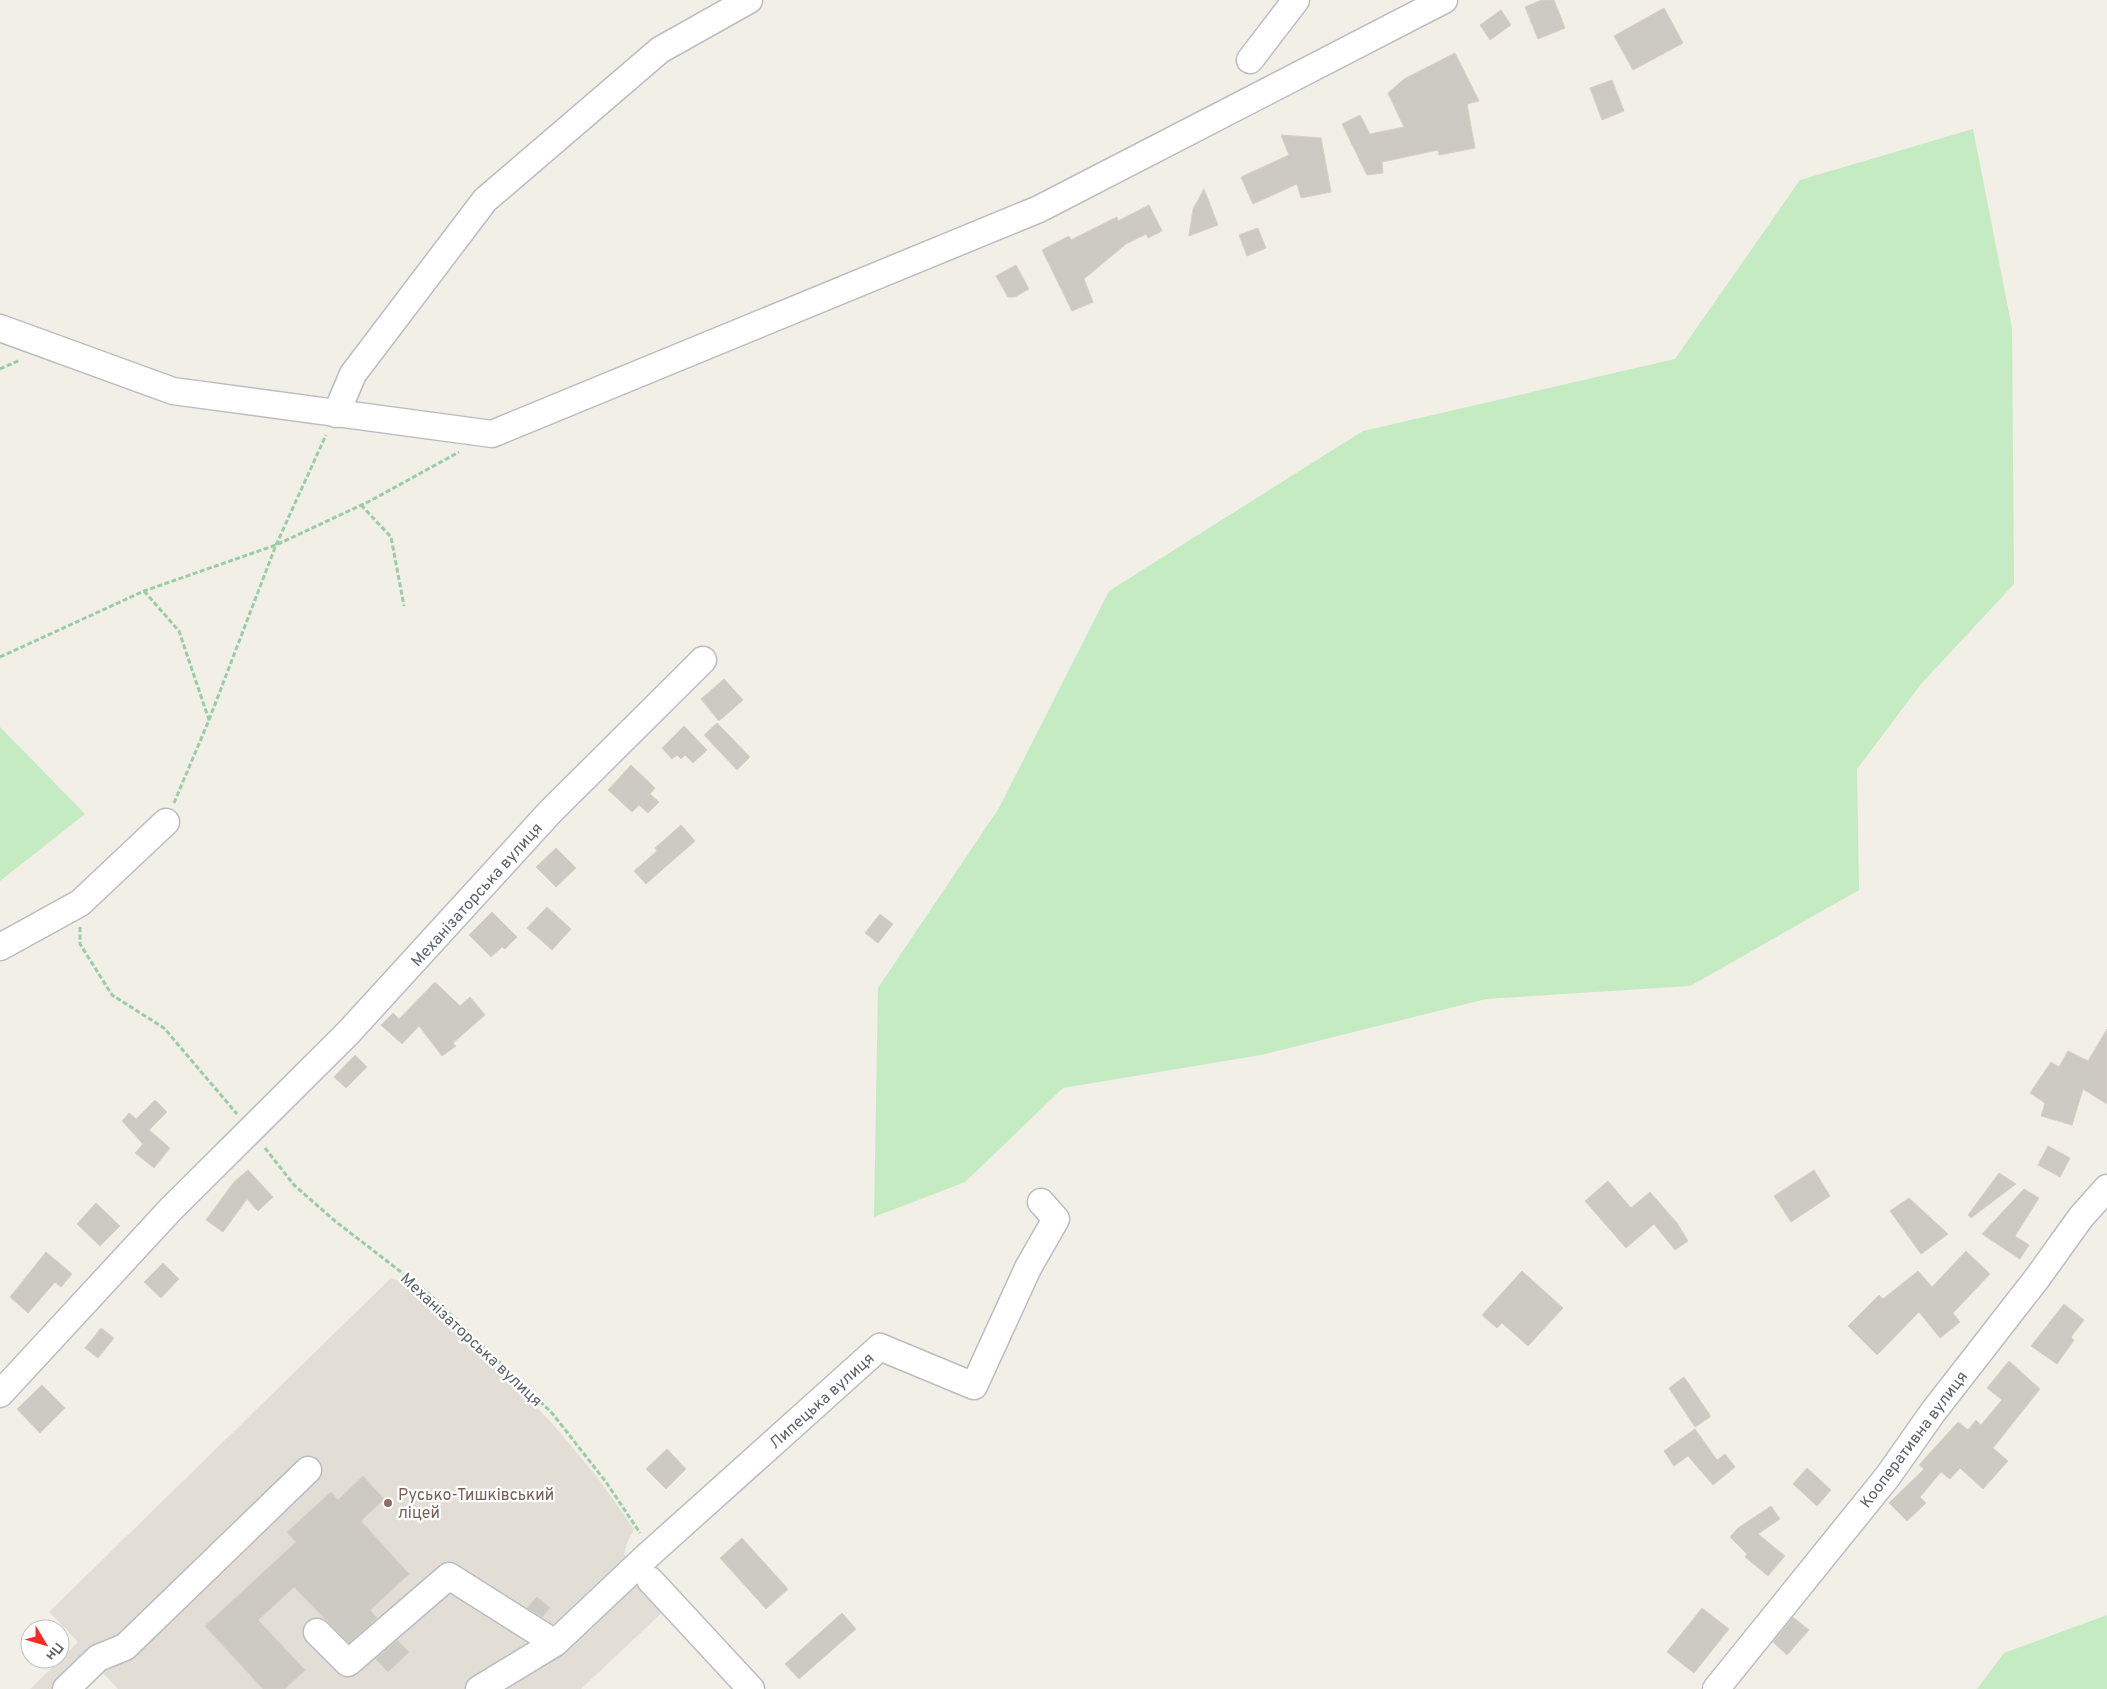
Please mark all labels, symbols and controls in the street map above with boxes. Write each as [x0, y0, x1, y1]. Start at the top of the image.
street label: Механізаторська вулиця [407, 819, 548, 972]
street label: Механізаторська вулиця [395, 1269, 546, 1412]
street label: Липецька вулиця [766, 1349, 879, 1454]
street label: Кооперативна вулиця [1856, 1368, 1973, 1513]
place label: Русько-Тишківський ліцей [398, 1486, 554, 1524]
marker: Русько-Тишківський ліцей [382, 1497, 394, 1509]
north arrow [20, 1619, 70, 1669]
text: Пн [42, 1638, 67, 1664]

